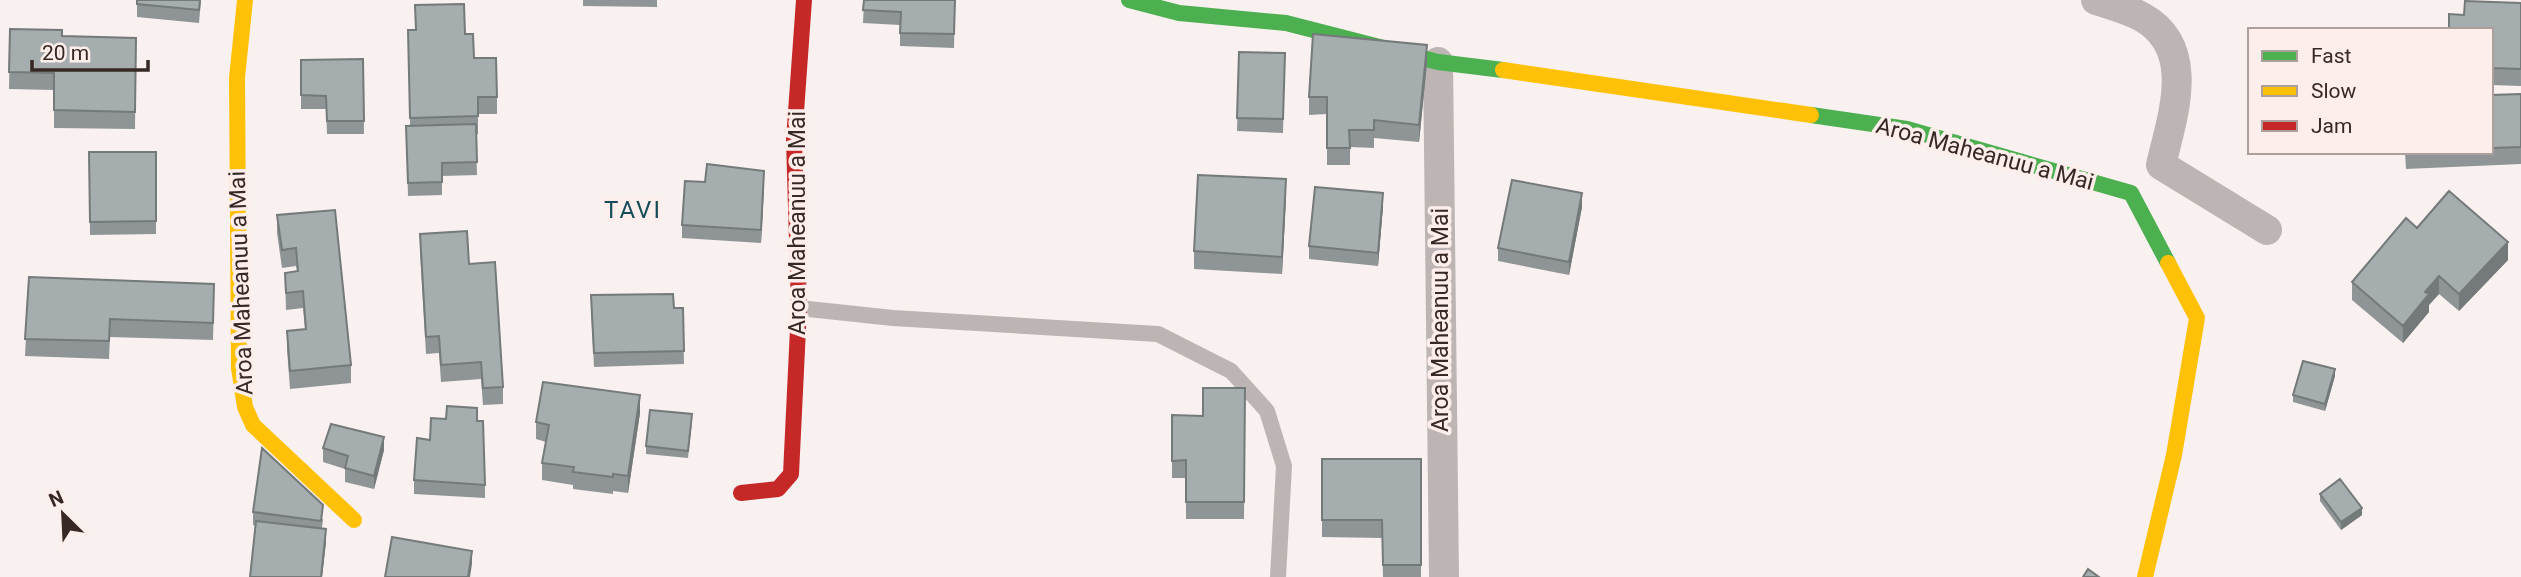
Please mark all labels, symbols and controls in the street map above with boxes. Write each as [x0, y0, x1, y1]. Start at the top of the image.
scale bar [32, 28, 147, 72]
legend [2248, 28, 2493, 154]
text: 20 m [42, 41, 89, 65]
text: Fast [2311, 44, 2352, 68]
text: Slow [2311, 79, 2357, 103]
street label: Aroa Maheanuu a Mai [784, 111, 811, 335]
street label: Aroa Maheanuu a Mai [1873, 112, 2097, 196]
text: Jam [2311, 114, 2352, 138]
street label: Aroa Maheanuu a Mai [224, 171, 258, 395]
district label: TAVI [604, 196, 662, 224]
street label: Aroa Maheanuu a Mai [1427, 208, 1454, 432]
north arrow [28, 479, 98, 549]
text: N [45, 486, 67, 512]

